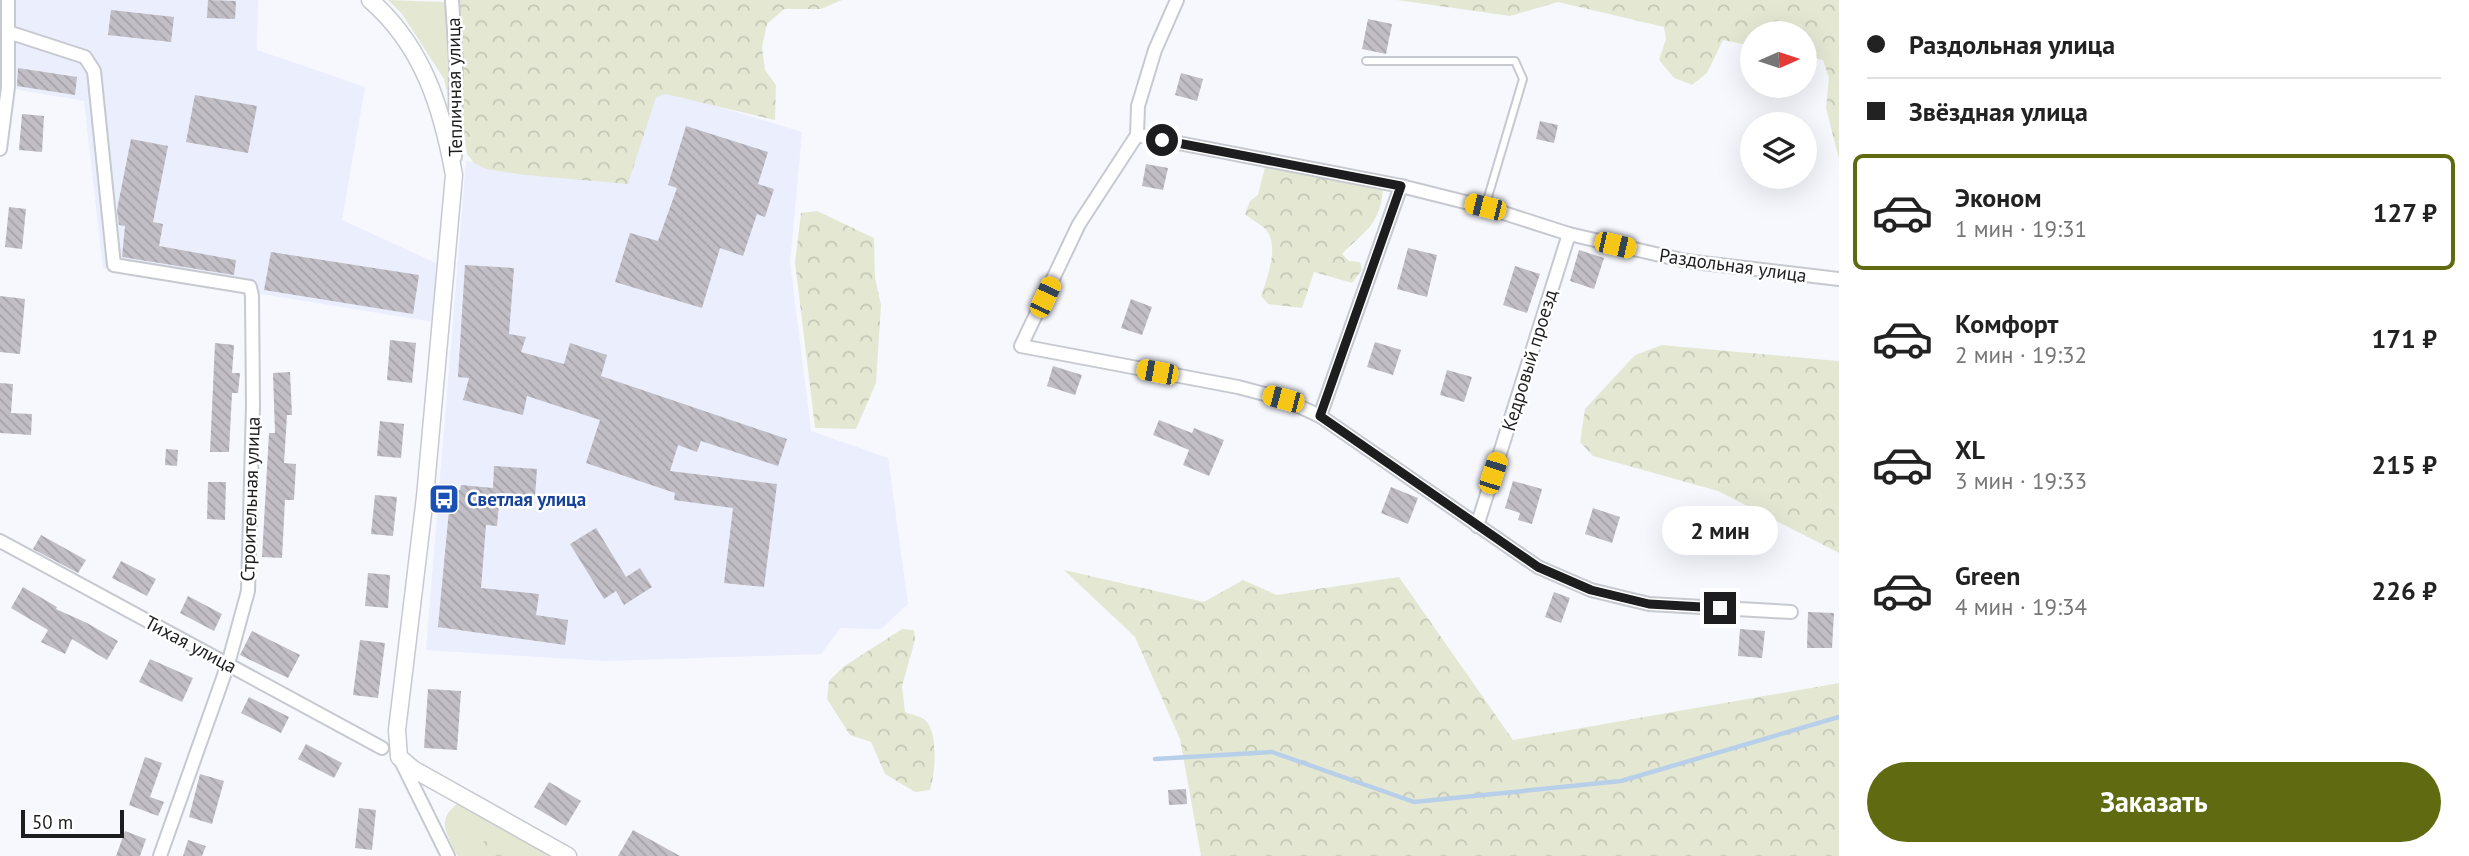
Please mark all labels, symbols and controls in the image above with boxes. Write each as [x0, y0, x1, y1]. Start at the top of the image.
street label: Тепличная улица [441, 17, 467, 157]
north arrow [1740, 21, 1816, 98]
map controls [1740, 21, 1817, 189]
text: Раздольная улица [1909, 28, 2115, 61]
text: Звёздная улица [1909, 95, 2088, 128]
button: layers [1740, 112, 1817, 189]
route start [1146, 124, 1178, 156]
icon: car [1871, 181, 1934, 244]
text: Эконом [1955, 181, 2042, 214]
car [1463, 192, 1508, 222]
text: 127 ₽ [2373, 196, 2437, 229]
text: 1 мин · 19:31 [1955, 214, 2087, 243]
car [1593, 230, 1638, 260]
street label: Раздольная улица [1658, 243, 1808, 287]
car [1027, 274, 1064, 320]
street label: Кедровый проезд [1496, 286, 1562, 434]
icon: car [1871, 307, 1934, 370]
text: Комфорт [1955, 307, 2058, 340]
text: 171 ₽ [2371, 322, 2437, 355]
text: 2 мин · 19:32 [1955, 340, 2087, 369]
car [1135, 358, 1180, 386]
car [1260, 383, 1307, 415]
street label: Строительная улица [235, 416, 265, 582]
icon: car [1871, 433, 1934, 496]
text: XL [1955, 433, 1985, 466]
text: 215 ₽ [2371, 448, 2437, 481]
car [1477, 450, 1510, 496]
text: 3 мин · 19:33 [1955, 466, 2087, 495]
bus stop icon: Светлая улица [427, 482, 461, 516]
place label: Светлая улица [467, 487, 586, 511]
callout: 2 мин [1662, 506, 1778, 556]
text: 2 мин [1690, 516, 1750, 545]
icon: car [1871, 559, 1934, 622]
text: Green [1955, 559, 2020, 592]
text: 226 ₽ [2371, 574, 2437, 607]
route end [1704, 592, 1736, 624]
text: 4 мин · 19:34 [1955, 592, 2087, 621]
street label: Тихая улица [141, 610, 241, 678]
button: Заказать [1867, 762, 2441, 842]
scale bar [21, 807, 124, 839]
text: 50 m [32, 810, 73, 834]

